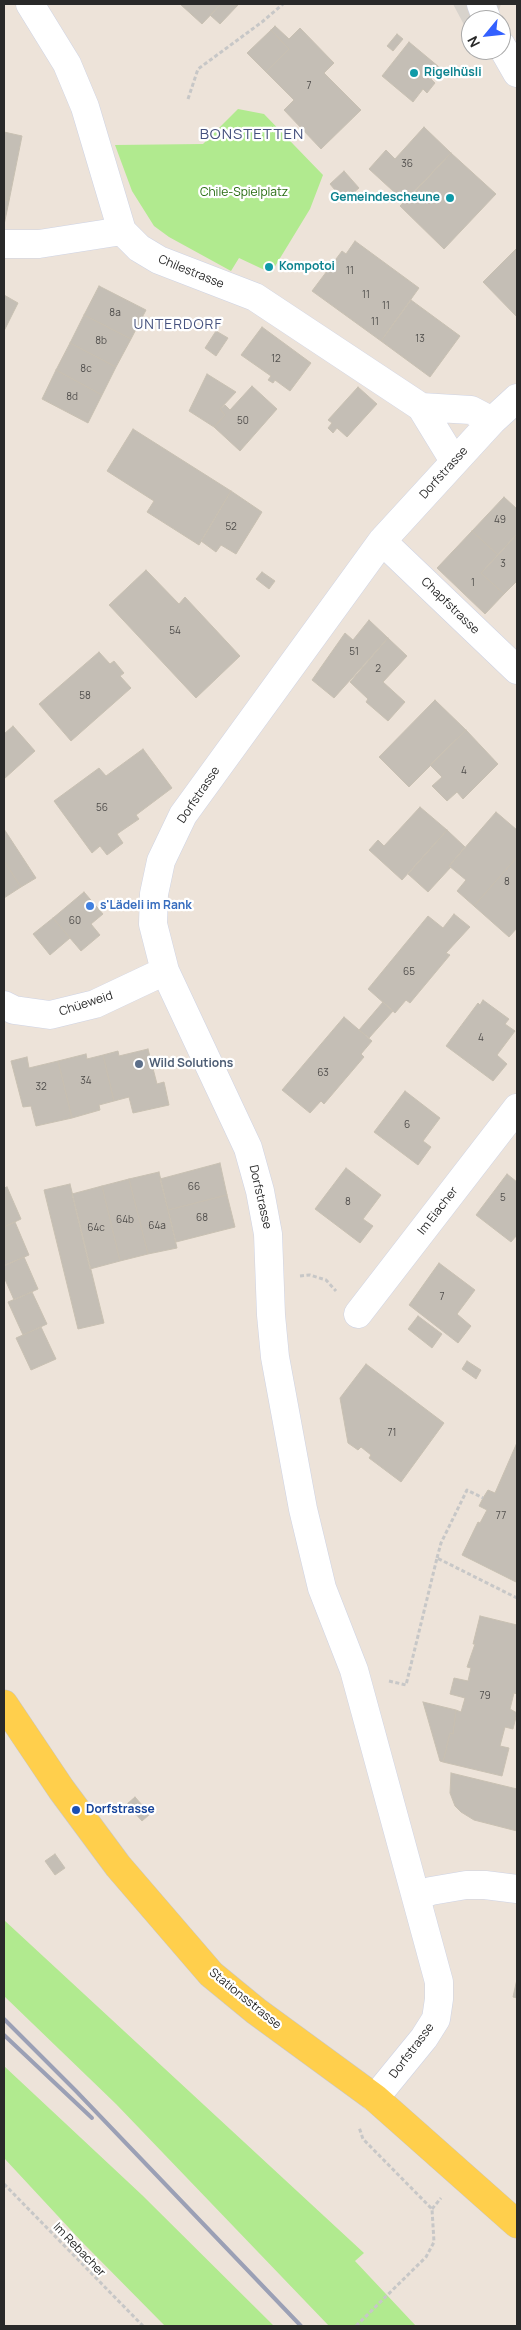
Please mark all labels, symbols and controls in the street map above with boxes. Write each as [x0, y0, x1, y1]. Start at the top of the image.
north arrow [461, 10, 511, 60]
text: N [462, 33, 484, 51]
place label: Rigelhüsli [424, 66, 482, 80]
marker: Rigelhüsli [408, 67, 420, 79]
house number: 7 [306, 80, 312, 92]
district label: BONSTETTEN [198, 126, 306, 144]
house number: 36 [401, 158, 413, 170]
park label: Chile-Spielplatz [200, 186, 288, 200]
place label: Gemeindescheune [331, 191, 440, 205]
marker: Gemeindescheune [444, 192, 456, 204]
street label: Chilestrasse [156, 252, 226, 292]
place label: Kompotoi [279, 260, 335, 274]
marker: Kompotoi [263, 261, 275, 273]
house number: 11 [346, 265, 354, 277]
house number: 11 [362, 289, 370, 301]
house number: 11 [382, 300, 390, 312]
house number: 8a [109, 307, 121, 319]
house number: 11 [371, 316, 379, 328]
district label: UNTERDORF [132, 317, 224, 333]
house number: 13 [415, 333, 425, 345]
house number: 8b [95, 335, 107, 347]
house number: 12 [271, 353, 281, 365]
house number: 8c [80, 363, 92, 375]
house number: 8d [66, 391, 78, 403]
house number: 50 [237, 415, 249, 427]
street label: Dorfstrasse [417, 444, 471, 502]
house number: 49 [494, 514, 506, 526]
house number: 52 [225, 521, 237, 533]
house number: 3 [500, 558, 506, 570]
street label: Chapfstrasse [418, 575, 482, 637]
house number: 1 [471, 577, 475, 589]
house number: 54 [169, 625, 181, 637]
house number: 51 [349, 646, 359, 658]
house number: 2 [375, 663, 381, 675]
house number: 58 [79, 690, 91, 702]
street label: Dorfstrasse [175, 764, 223, 826]
house number: 4 [461, 765, 467, 777]
house number: 56 [96, 802, 108, 814]
house number: 8 [504, 876, 510, 888]
place label: s'Lädeli im Rank [100, 899, 192, 913]
marker: s'Lädeli im Rank [84, 900, 96, 912]
house number: 60 [69, 915, 81, 927]
house number: 65 [403, 966, 415, 978]
street label: Chüeweid [57, 989, 115, 1019]
house number: 4 [478, 1032, 484, 1044]
place label: Wild Solutions [149, 1057, 233, 1071]
marker: Wild Solutions [133, 1058, 145, 1070]
house number: 63 [317, 1067, 329, 1079]
house number: 34 [80, 1075, 92, 1087]
house number: 32 [35, 1081, 47, 1093]
house number: 6 [404, 1119, 410, 1131]
street label: Dorfstrasse [246, 1164, 274, 1230]
house number: 66 [188, 1181, 200, 1193]
street label: Im Eiacher [415, 1184, 461, 1238]
house number: 5 [500, 1192, 506, 1204]
house number: 8 [345, 1196, 351, 1208]
house number: 68 [196, 1212, 208, 1224]
house number: 64b [116, 1214, 134, 1226]
house number: 64a [148, 1220, 166, 1232]
house number: 64c [87, 1222, 105, 1234]
house number: 7 [439, 1291, 445, 1303]
house number: 71 [388, 1427, 396, 1439]
house number: 77 [496, 1510, 506, 1522]
house number: 79 [479, 1690, 491, 1702]
place label: Dorfstrasse [86, 1803, 155, 1817]
marker: Dorfstrasse [70, 1804, 82, 1816]
street label: Stationsstrasse [206, 1966, 284, 2032]
street label: Dorfstrasse [387, 2021, 437, 2081]
street label: Im Rebacher [50, 2220, 108, 2280]

